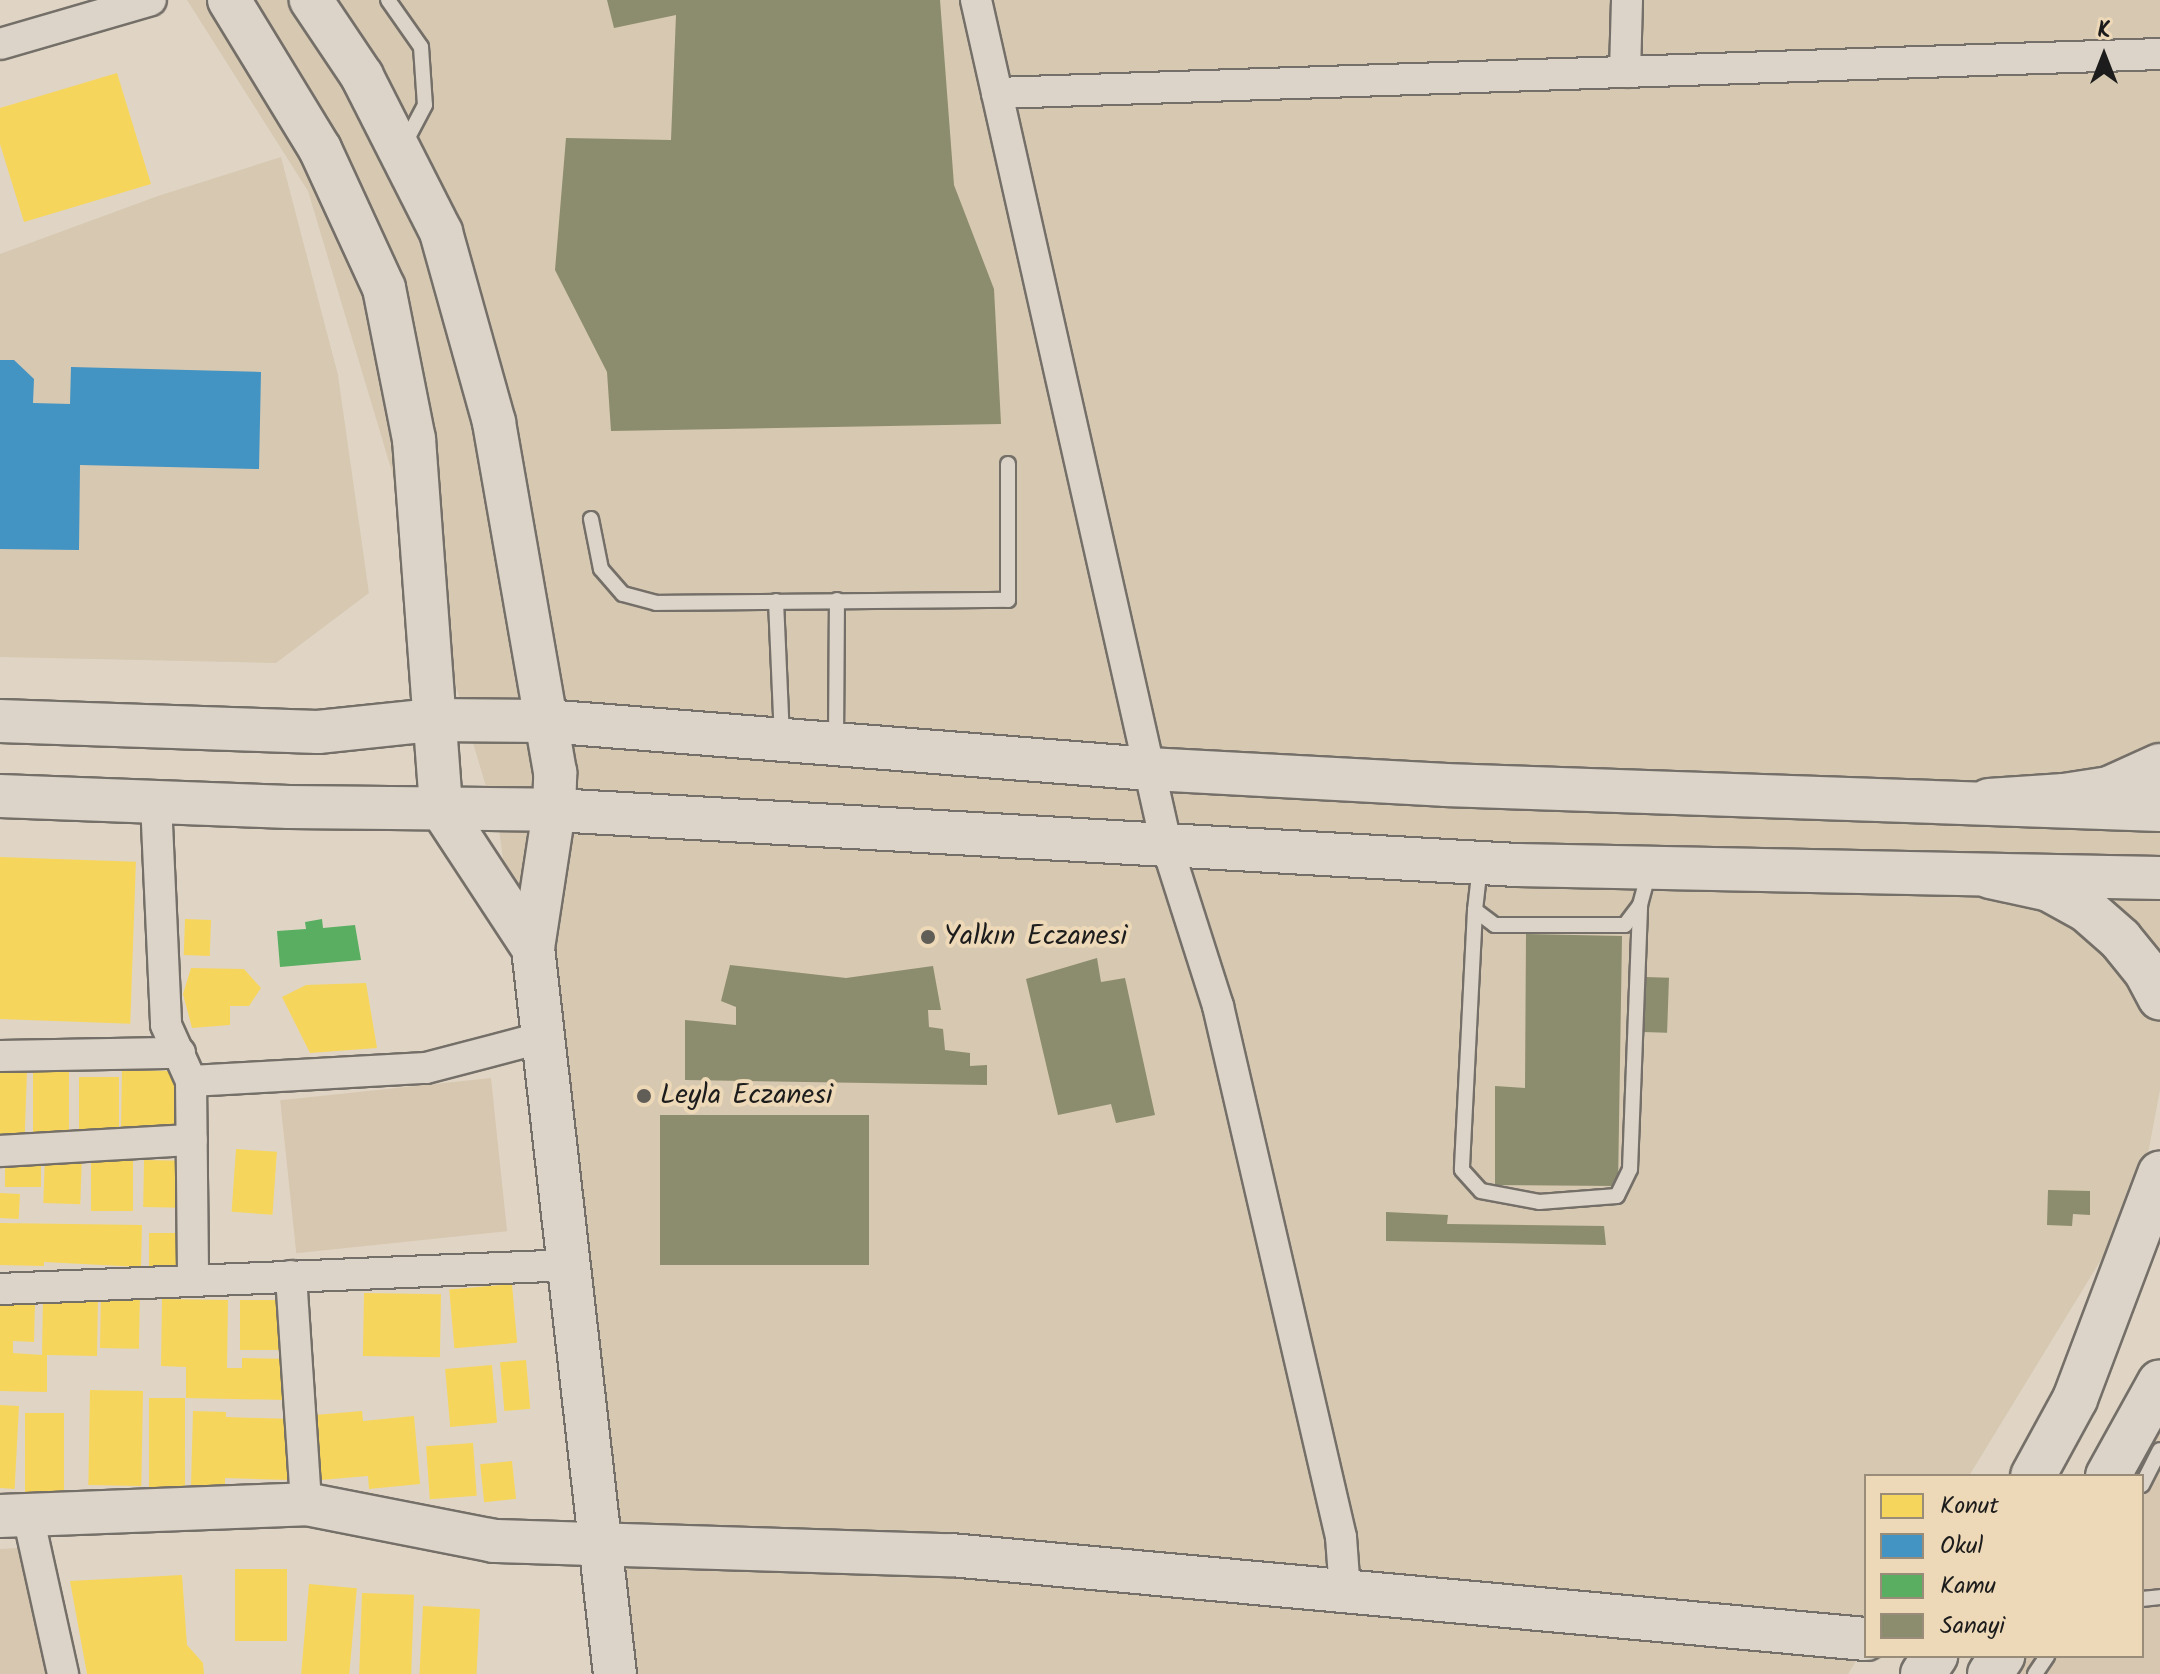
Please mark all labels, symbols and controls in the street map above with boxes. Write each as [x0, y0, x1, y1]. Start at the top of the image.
text: K [2097, 14, 2111, 49]
north arrow [2064, 16, 2144, 96]
place label: Yalkın Eczanesi [944, 920, 1127, 954]
marker: Yalkın Eczanesi [919, 928, 937, 946]
place label: Leyla Eczanesi [660, 1079, 833, 1113]
marker: Leyla Eczanesi [635, 1087, 653, 1105]
legend [1864, 1474, 2144, 1658]
text: Konut [1940, 1487, 1999, 1526]
text: Okul [1940, 1527, 1983, 1566]
text: Kamu [1940, 1567, 1996, 1606]
text: Sanayi [1940, 1607, 2005, 1646]

